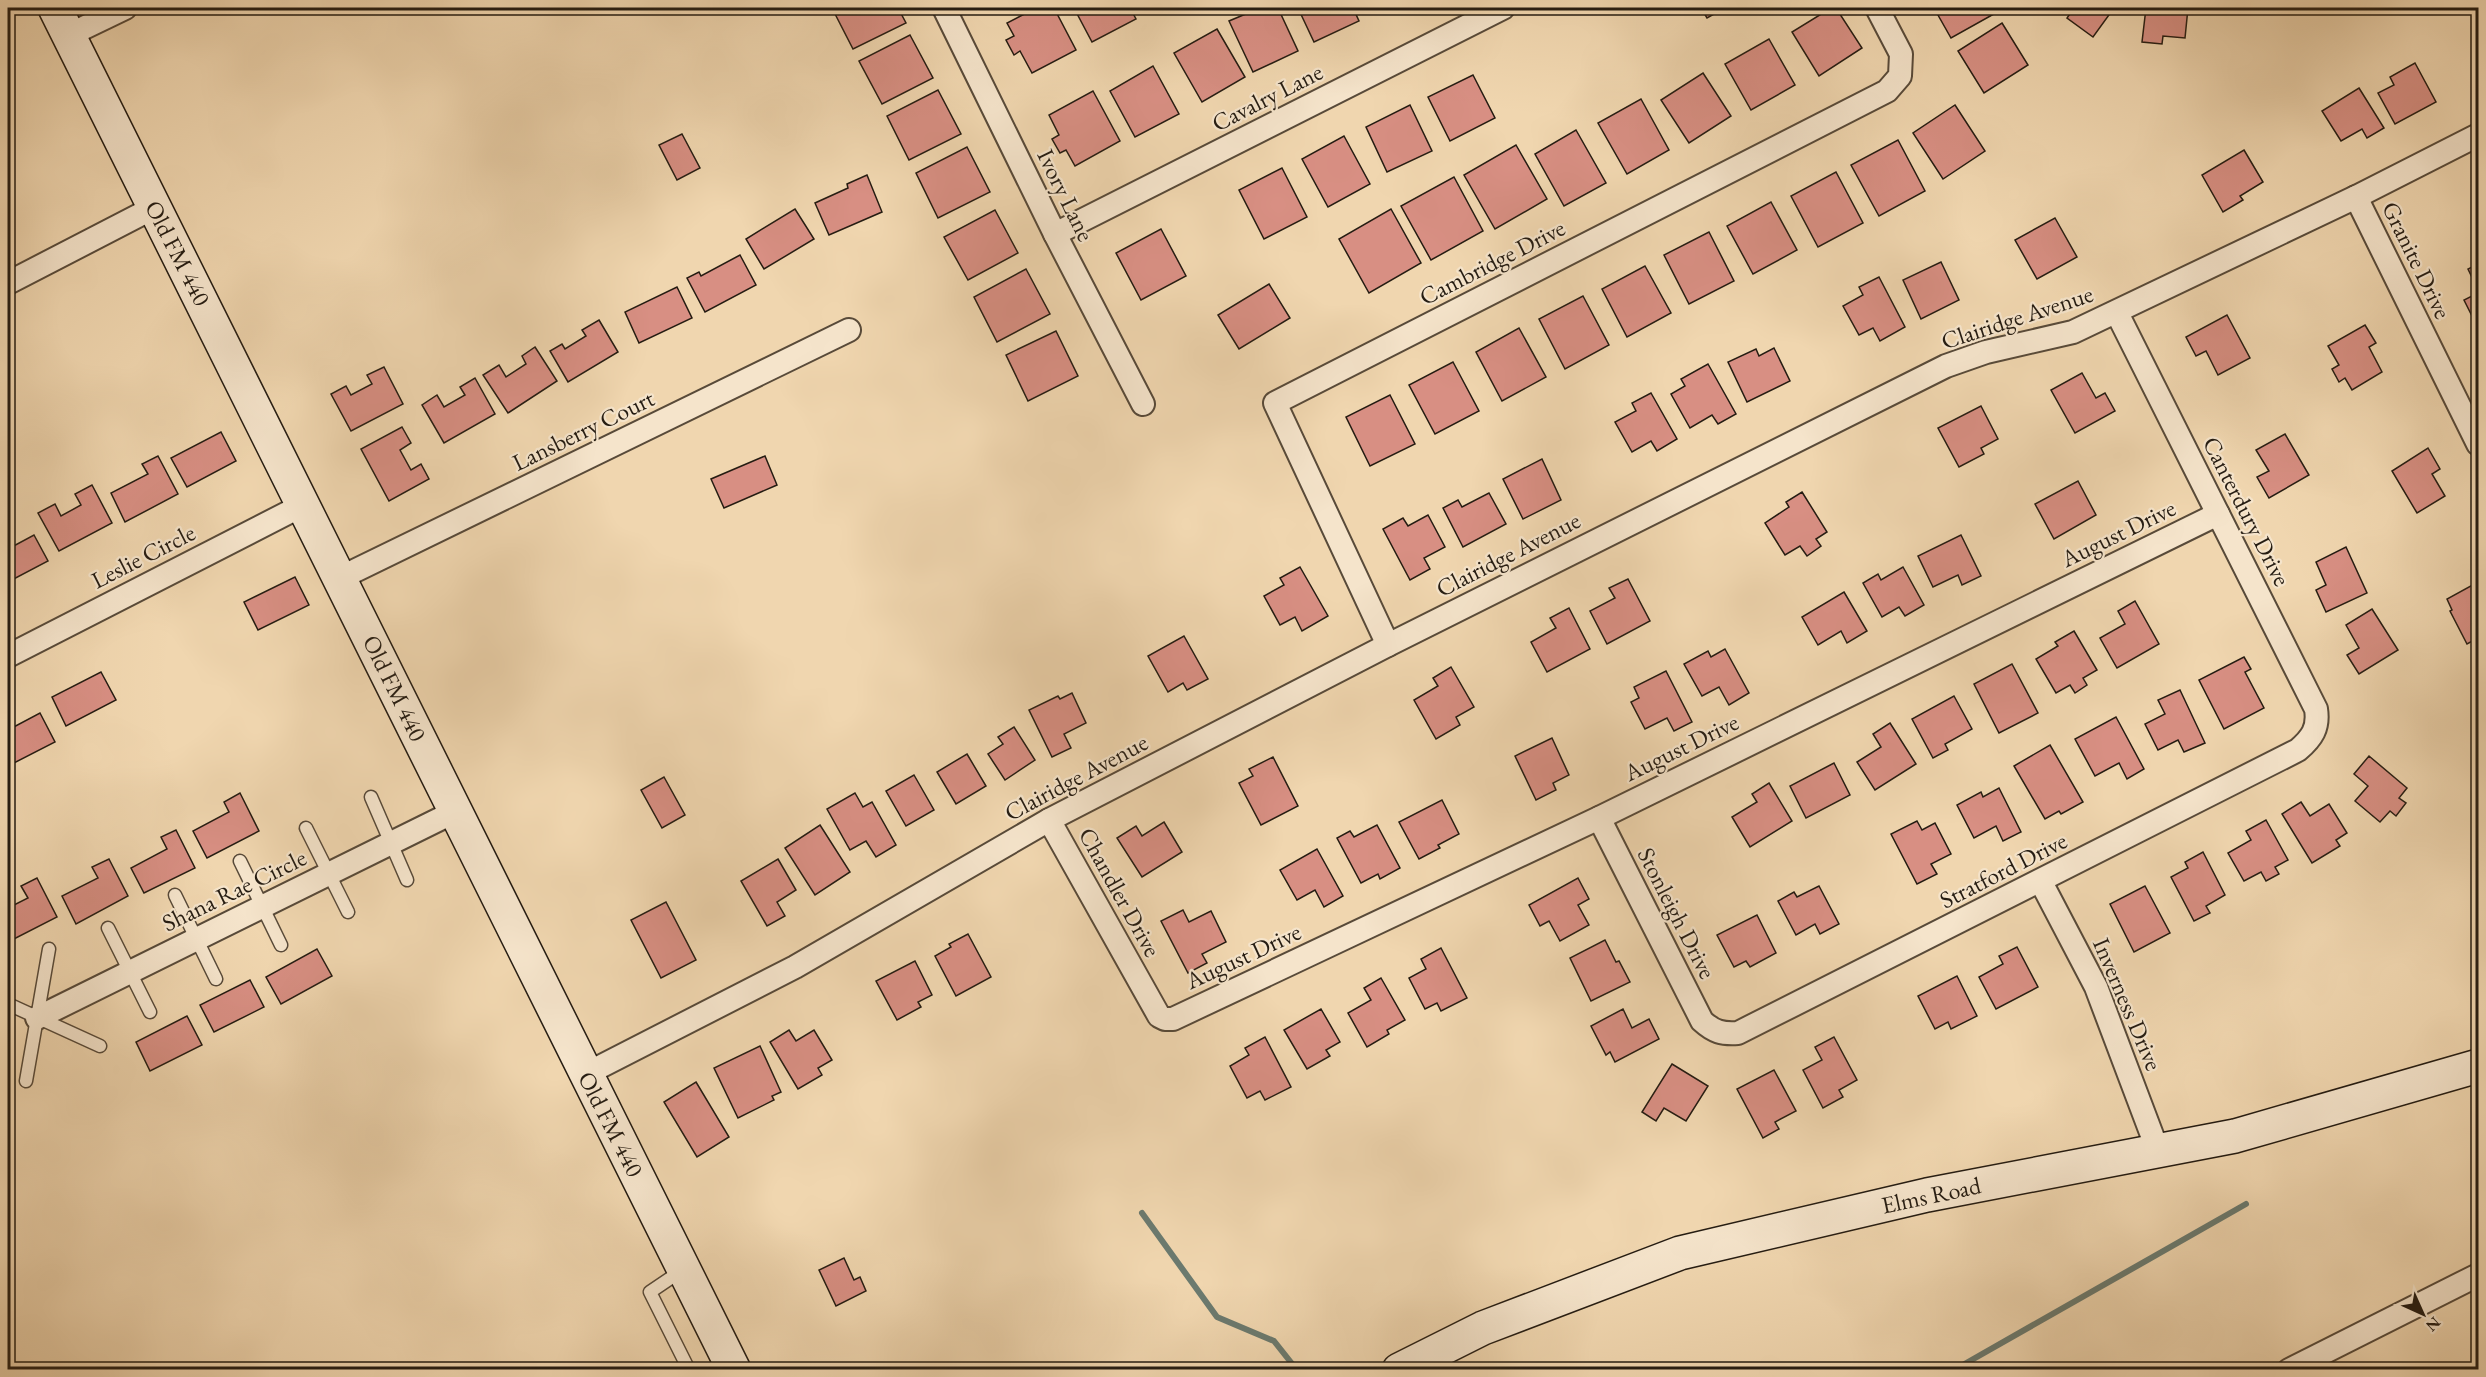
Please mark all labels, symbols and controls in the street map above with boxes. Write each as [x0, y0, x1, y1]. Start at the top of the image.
street label: Cavalry Lane [1206, 56, 1328, 138]
street label: Ivory Lane [1030, 144, 1102, 246]
street label: Old FM 440 [138, 195, 218, 311]
street label: Granite Drive [2375, 196, 2459, 324]
street label: Cambridge Drive [1414, 212, 1570, 312]
street label: Clairidge Avenue [1937, 278, 2097, 356]
street label: Lansberry Court [507, 382, 660, 478]
street label: Canterdury Drive [2196, 431, 2298, 591]
street label: August Drive [2055, 492, 2180, 574]
street label: Clairidge Avenue [1431, 504, 1585, 604]
street label: Leslie Circle [86, 517, 200, 595]
street label: Old FM 440 [356, 630, 434, 746]
street label: August Drive [1618, 706, 1743, 788]
street label: Clairidge Avenue [999, 726, 1153, 828]
street label: Chandler Drive [1072, 822, 1168, 962]
street label: Stratford Drive [1934, 825, 2072, 915]
street label: Shana Rae Circle [157, 842, 311, 938]
street label: Stonleigh Drive [1631, 842, 1723, 984]
street label: August Drive [1179, 916, 1306, 997]
street label: Inverness Drive [2086, 933, 2170, 1075]
street label: Old FM 440 [571, 1066, 651, 1182]
street label: Elms Road [1878, 1169, 1984, 1221]
north arrow [2393, 1284, 2453, 1344]
text: N [2421, 1312, 2445, 1336]

